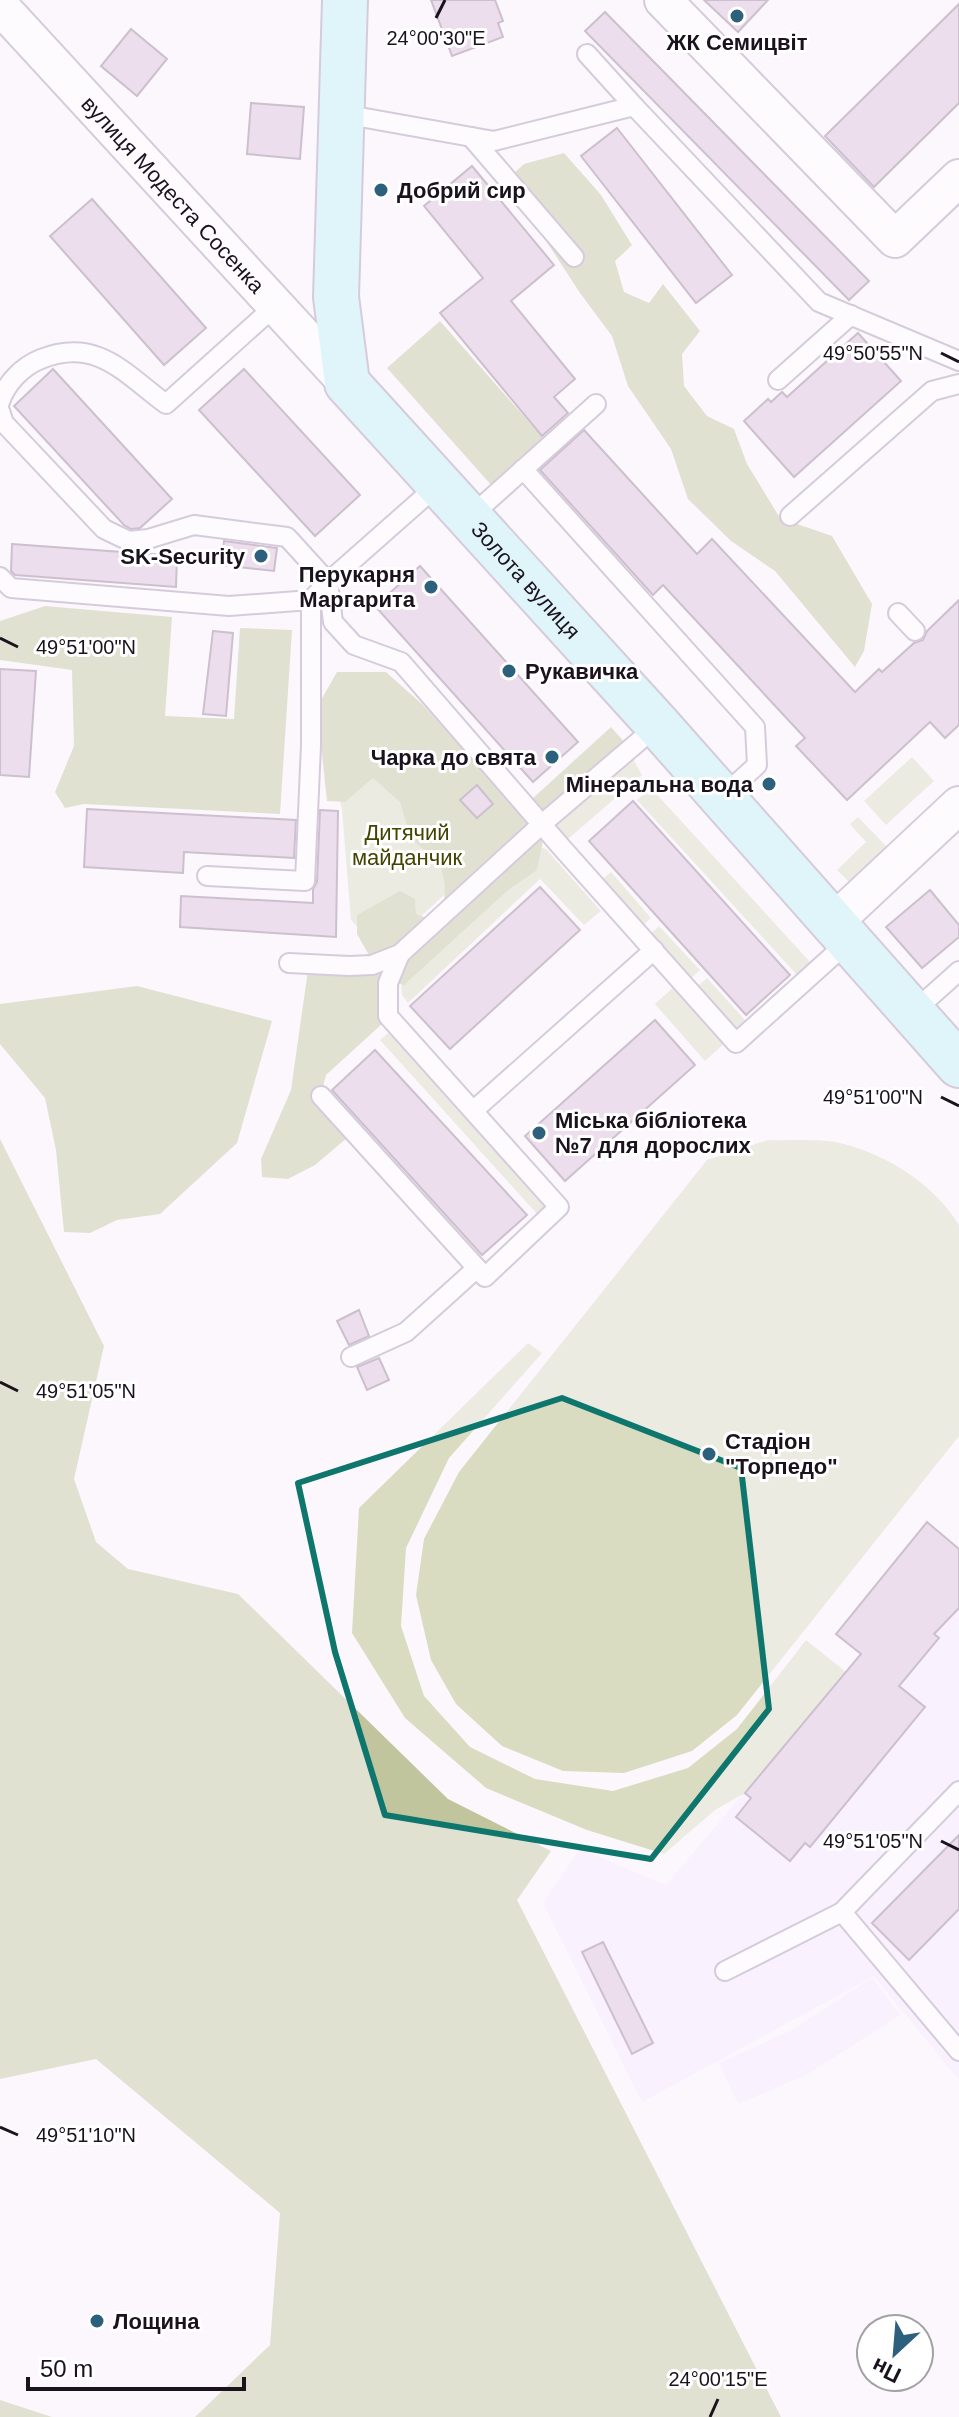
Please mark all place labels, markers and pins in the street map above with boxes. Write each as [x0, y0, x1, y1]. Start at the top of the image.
marker: ЖК Семицвіт [728, 7, 746, 25]
place label: ЖК Семицвіт [666, 30, 808, 55]
place label: Добрий сир [397, 178, 526, 203]
marker: Добрий сир [372, 181, 390, 199]
place label: SK-Security [120, 544, 246, 569]
marker: SK-Security [252, 547, 270, 565]
place label: Перукарня Маргарита [299, 562, 416, 612]
marker: Перукарня Маргарита [422, 578, 440, 596]
place label: Рукавичка [525, 659, 639, 684]
marker: Рукавичка [500, 662, 518, 680]
place label: Чарка до свята [371, 745, 537, 770]
marker: Чарка до свята [543, 748, 561, 766]
place label: Мінеральна вода [566, 772, 754, 797]
marker: Мінеральна вода [760, 775, 778, 793]
place label: Міська бібліотека №7 для дорослих [555, 1108, 751, 1158]
marker: Міська бібліотека №7 для дорослих [530, 1124, 548, 1142]
place label: Стадіон "Торпедо" [725, 1429, 838, 1479]
marker: Стадіон "Торпедо" [700, 1445, 718, 1463]
place label: Лощина [113, 2309, 200, 2334]
marker: Лощина [88, 2312, 106, 2330]

